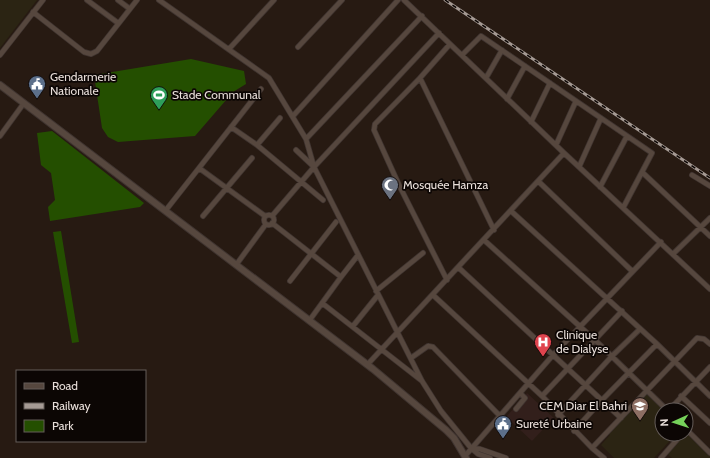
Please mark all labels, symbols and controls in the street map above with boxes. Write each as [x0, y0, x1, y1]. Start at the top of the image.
place label: Gendarmerie Nationale [50, 69, 116, 98]
public building icon: Gendarmerie Nationale [27, 74, 47, 99]
sports icon: Stade Communal [149, 85, 169, 110]
place label: Stade Communal [172, 87, 261, 102]
mosque icon: Mosquée Hamza [380, 175, 400, 200]
place label: Mosquée Hamza [403, 177, 488, 192]
place label: Clinique de Dialyse [556, 327, 608, 356]
hospital icon: Clinique de Dialyse [533, 332, 553, 357]
legend [16, 370, 146, 442]
text: Road [52, 378, 78, 393]
school or university icon: CEM Diar El Bahri [630, 396, 650, 421]
text: Railway [52, 398, 90, 413]
place label: CEM Diar El Bahri [539, 398, 627, 413]
north arrow [654, 402, 694, 442]
public building icon: Sureté Urbaine [493, 414, 513, 439]
place label: Sureté Urbaine [516, 416, 592, 431]
text: Park [52, 418, 74, 433]
text: N [657, 418, 671, 427]

